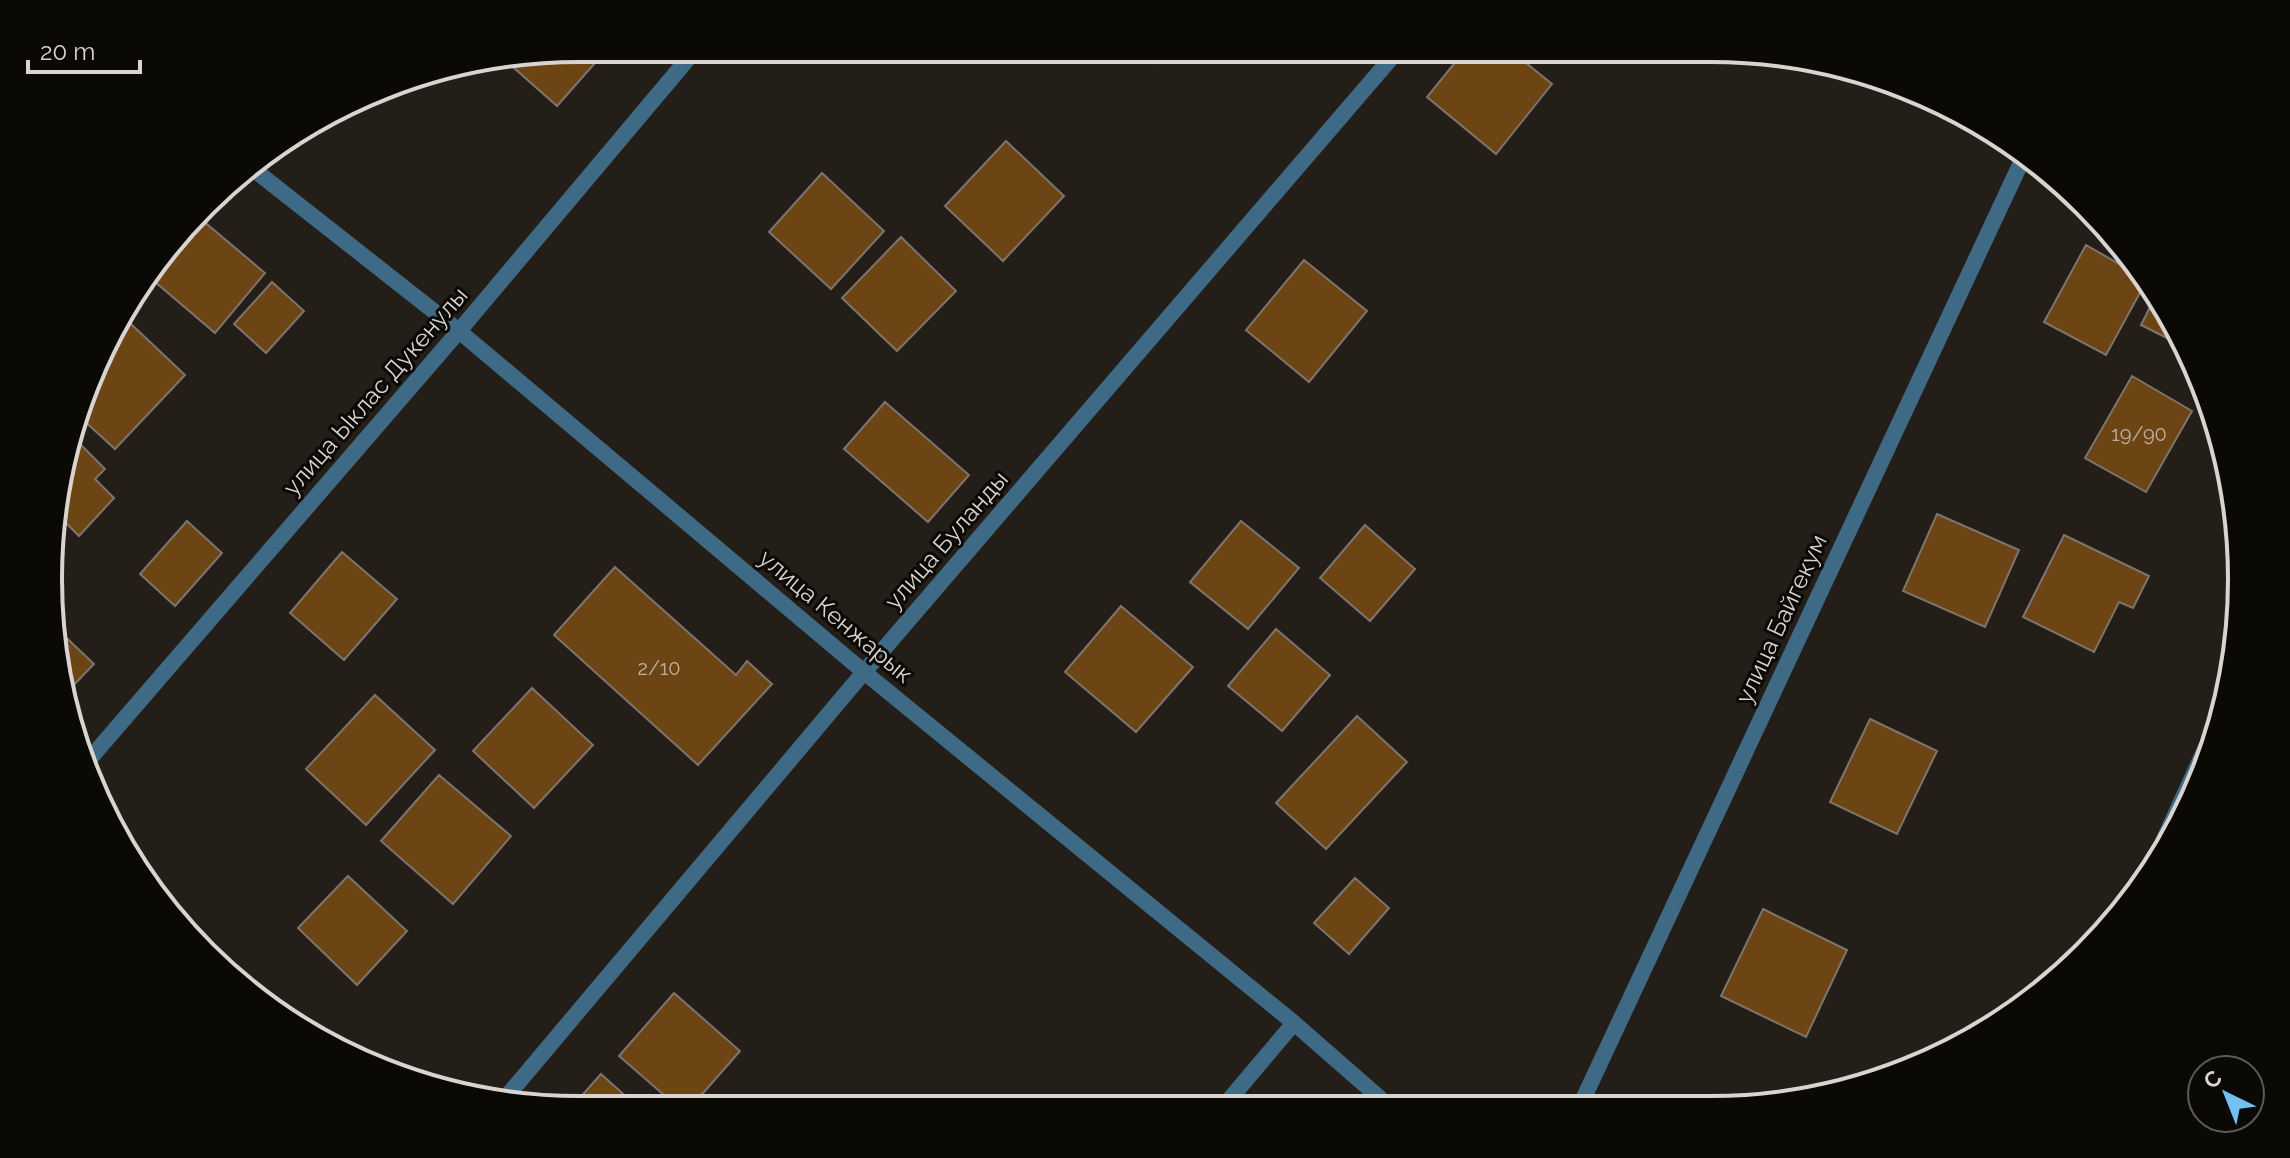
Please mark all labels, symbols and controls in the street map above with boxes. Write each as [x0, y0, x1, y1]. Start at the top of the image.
scale bar [28, 24, 140, 74]
text: 20 m [40, 37, 95, 66]
street label: улица Ыклас Дукенулы [277, 281, 473, 501]
house number: 19/90 [2111, 422, 2167, 446]
street label: улица Буланды [878, 465, 1014, 615]
street label: улица Байгекум [1729, 530, 1833, 708]
street label: улица Кенжарык [753, 543, 919, 689]
house number: 2/10 [638, 656, 680, 680]
north arrow [2186, 1054, 2266, 1134]
text: С [2198, 1065, 2227, 1094]

